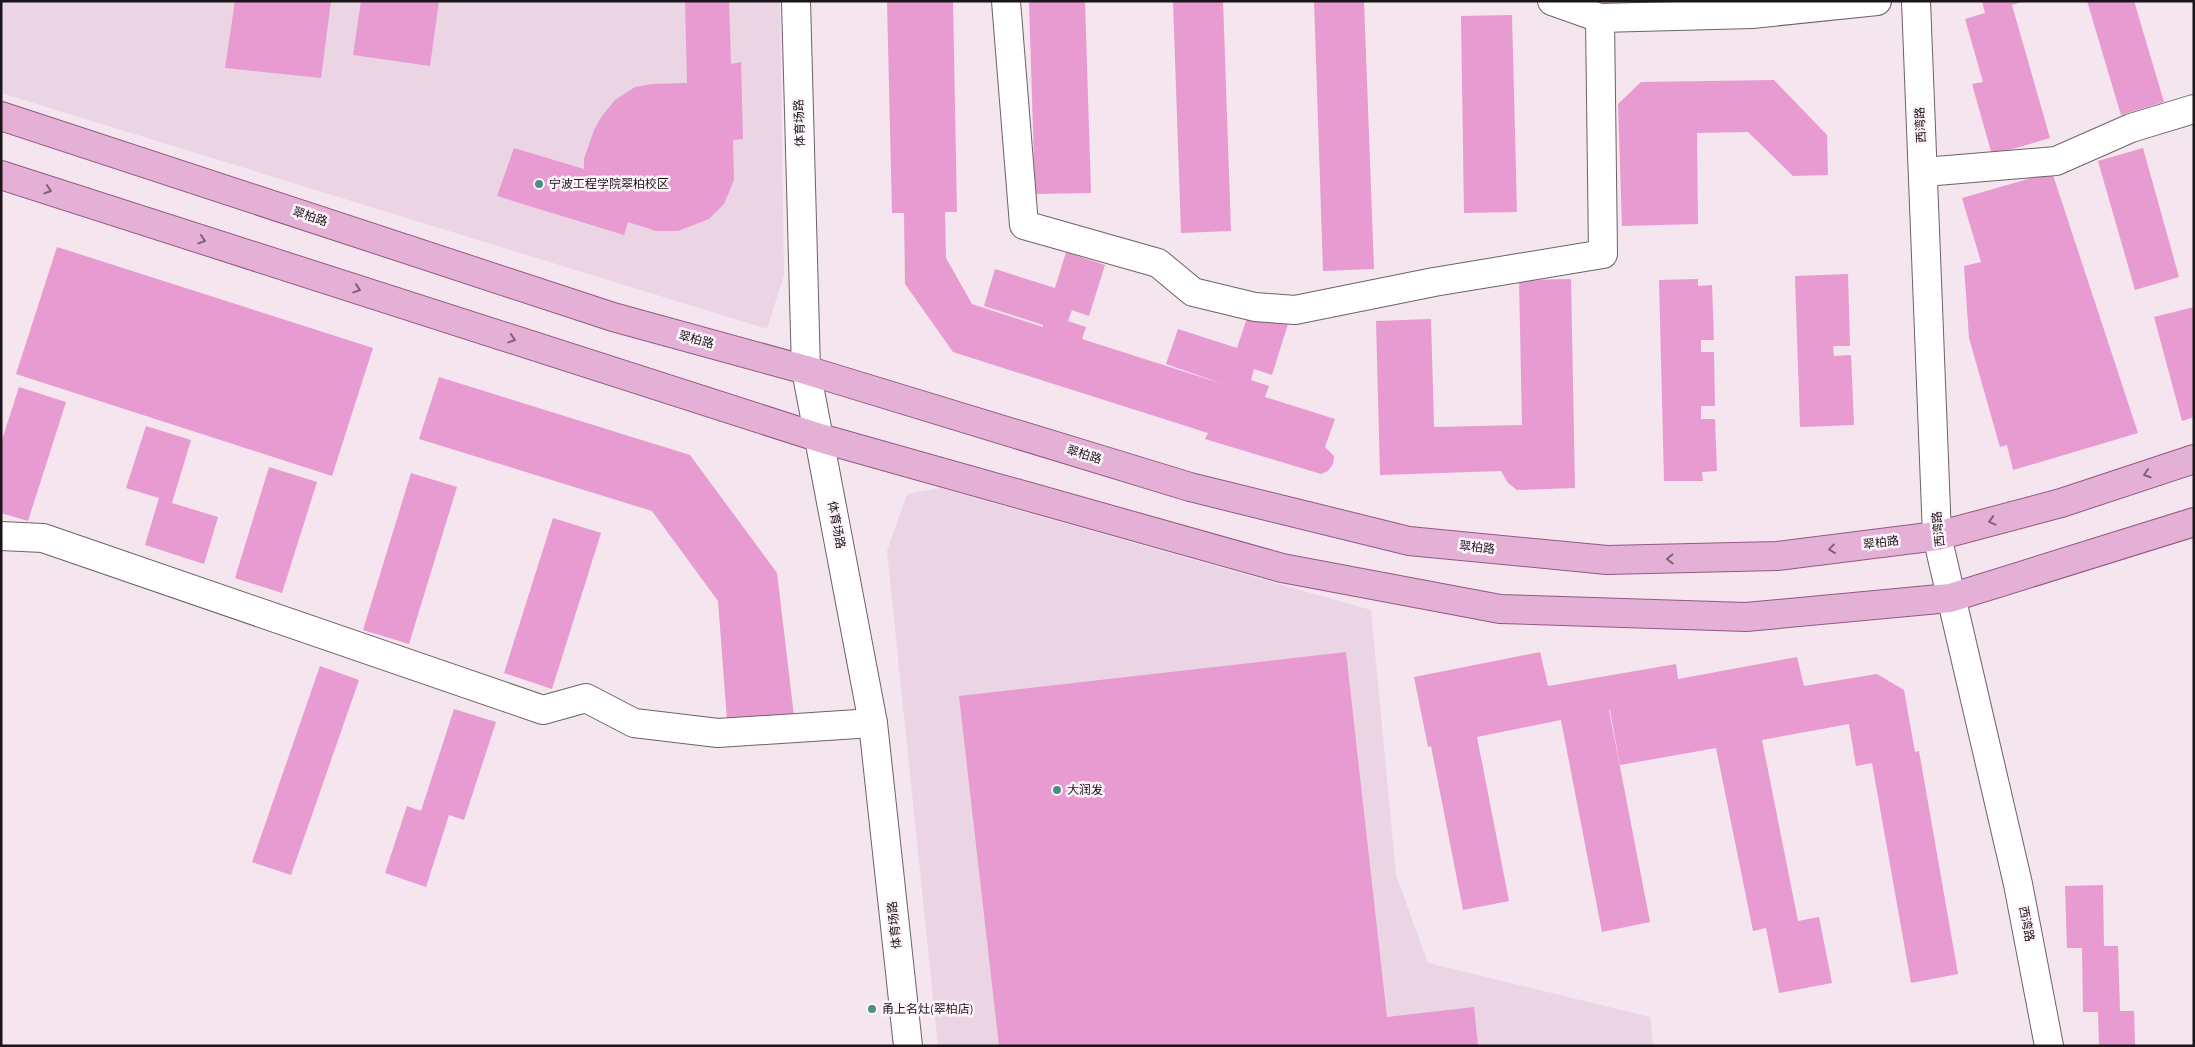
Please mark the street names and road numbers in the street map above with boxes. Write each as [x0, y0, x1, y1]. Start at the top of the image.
street label: 体育场路 [791, 99, 809, 147]
street label: 西湾路 [1912, 107, 1930, 143]
street label: 翠柏路 [290, 203, 330, 231]
street label: 翠柏路 [676, 327, 716, 353]
street label: 翠柏路 [1064, 442, 1104, 468]
street label: 体育场路 [823, 500, 849, 550]
street label: 西湾路 [1929, 510, 1949, 548]
street label: 翠柏路 [1862, 532, 1900, 554]
street label: 翠柏路 [1458, 538, 1496, 558]
street label: 体育场路 [884, 900, 906, 950]
street label: 西湾路 [2014, 905, 2038, 943]

